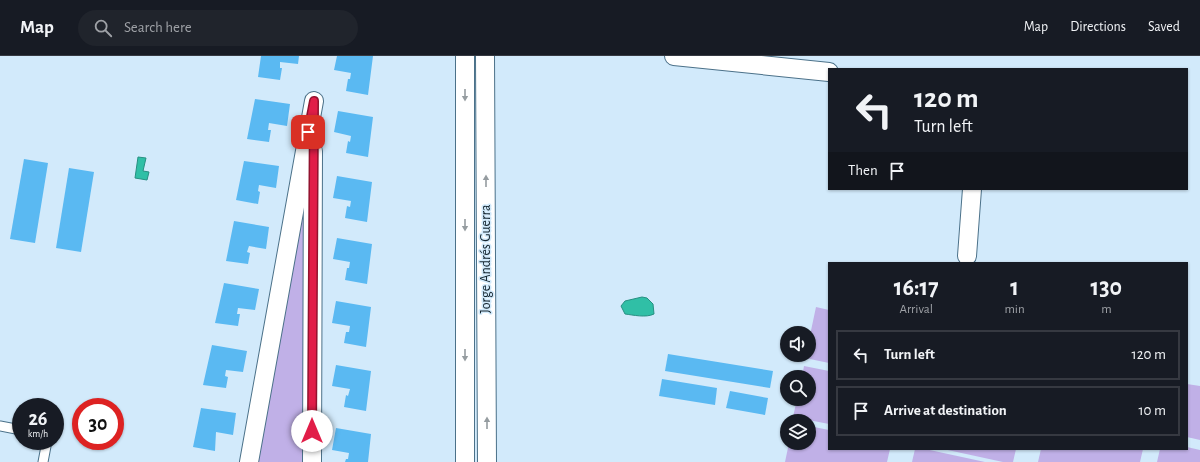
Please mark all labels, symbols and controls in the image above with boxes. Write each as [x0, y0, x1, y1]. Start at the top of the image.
search box [78, 10, 358, 46]
icon: search [92, 17, 114, 39]
text: Map [20, 18, 54, 37]
text: Search here [124, 20, 192, 35]
text: Map [1024, 20, 1048, 34]
text: Directions [1070, 20, 1126, 34]
text: Saved [1148, 20, 1180, 34]
icon: left [848, 84, 900, 136]
text: 120 m [914, 85, 979, 113]
one-way arrow [462, 89, 468, 102]
pin [291, 115, 325, 149]
text: Turn left [914, 118, 973, 136]
icon: arrive [297, 121, 319, 143]
icon: arrive [886, 160, 908, 182]
text: Then [848, 163, 878, 178]
one-way arrow [483, 174, 489, 187]
street label: Jorge Andrés Guerra [479, 204, 493, 313]
one-way arrow [462, 219, 468, 232]
text: 16:17 [894, 276, 939, 300]
text: 1 [1010, 276, 1019, 300]
text: 130 [1091, 276, 1122, 300]
text: Arrival [900, 303, 933, 316]
text: min [1004, 303, 1025, 316]
text: m [1101, 303, 1112, 316]
map controls [780, 326, 816, 450]
button: sound [780, 326, 816, 362]
icon: left [850, 344, 872, 366]
text: Turn left [884, 347, 935, 362]
text: 120 m [1132, 347, 1166, 362]
one-way arrow [462, 349, 468, 362]
button: search [780, 370, 816, 406]
speed limit sign: 30 [72, 398, 124, 450]
icon: arrive [850, 400, 872, 422]
text: Arrive at destination [884, 403, 1007, 418]
text: 10 m [1138, 403, 1166, 418]
text: 26 [28, 409, 48, 429]
position arrow [291, 410, 333, 452]
button: layers [780, 414, 816, 450]
one-way arrow [484, 416, 490, 429]
text: km/h [28, 429, 48, 439]

